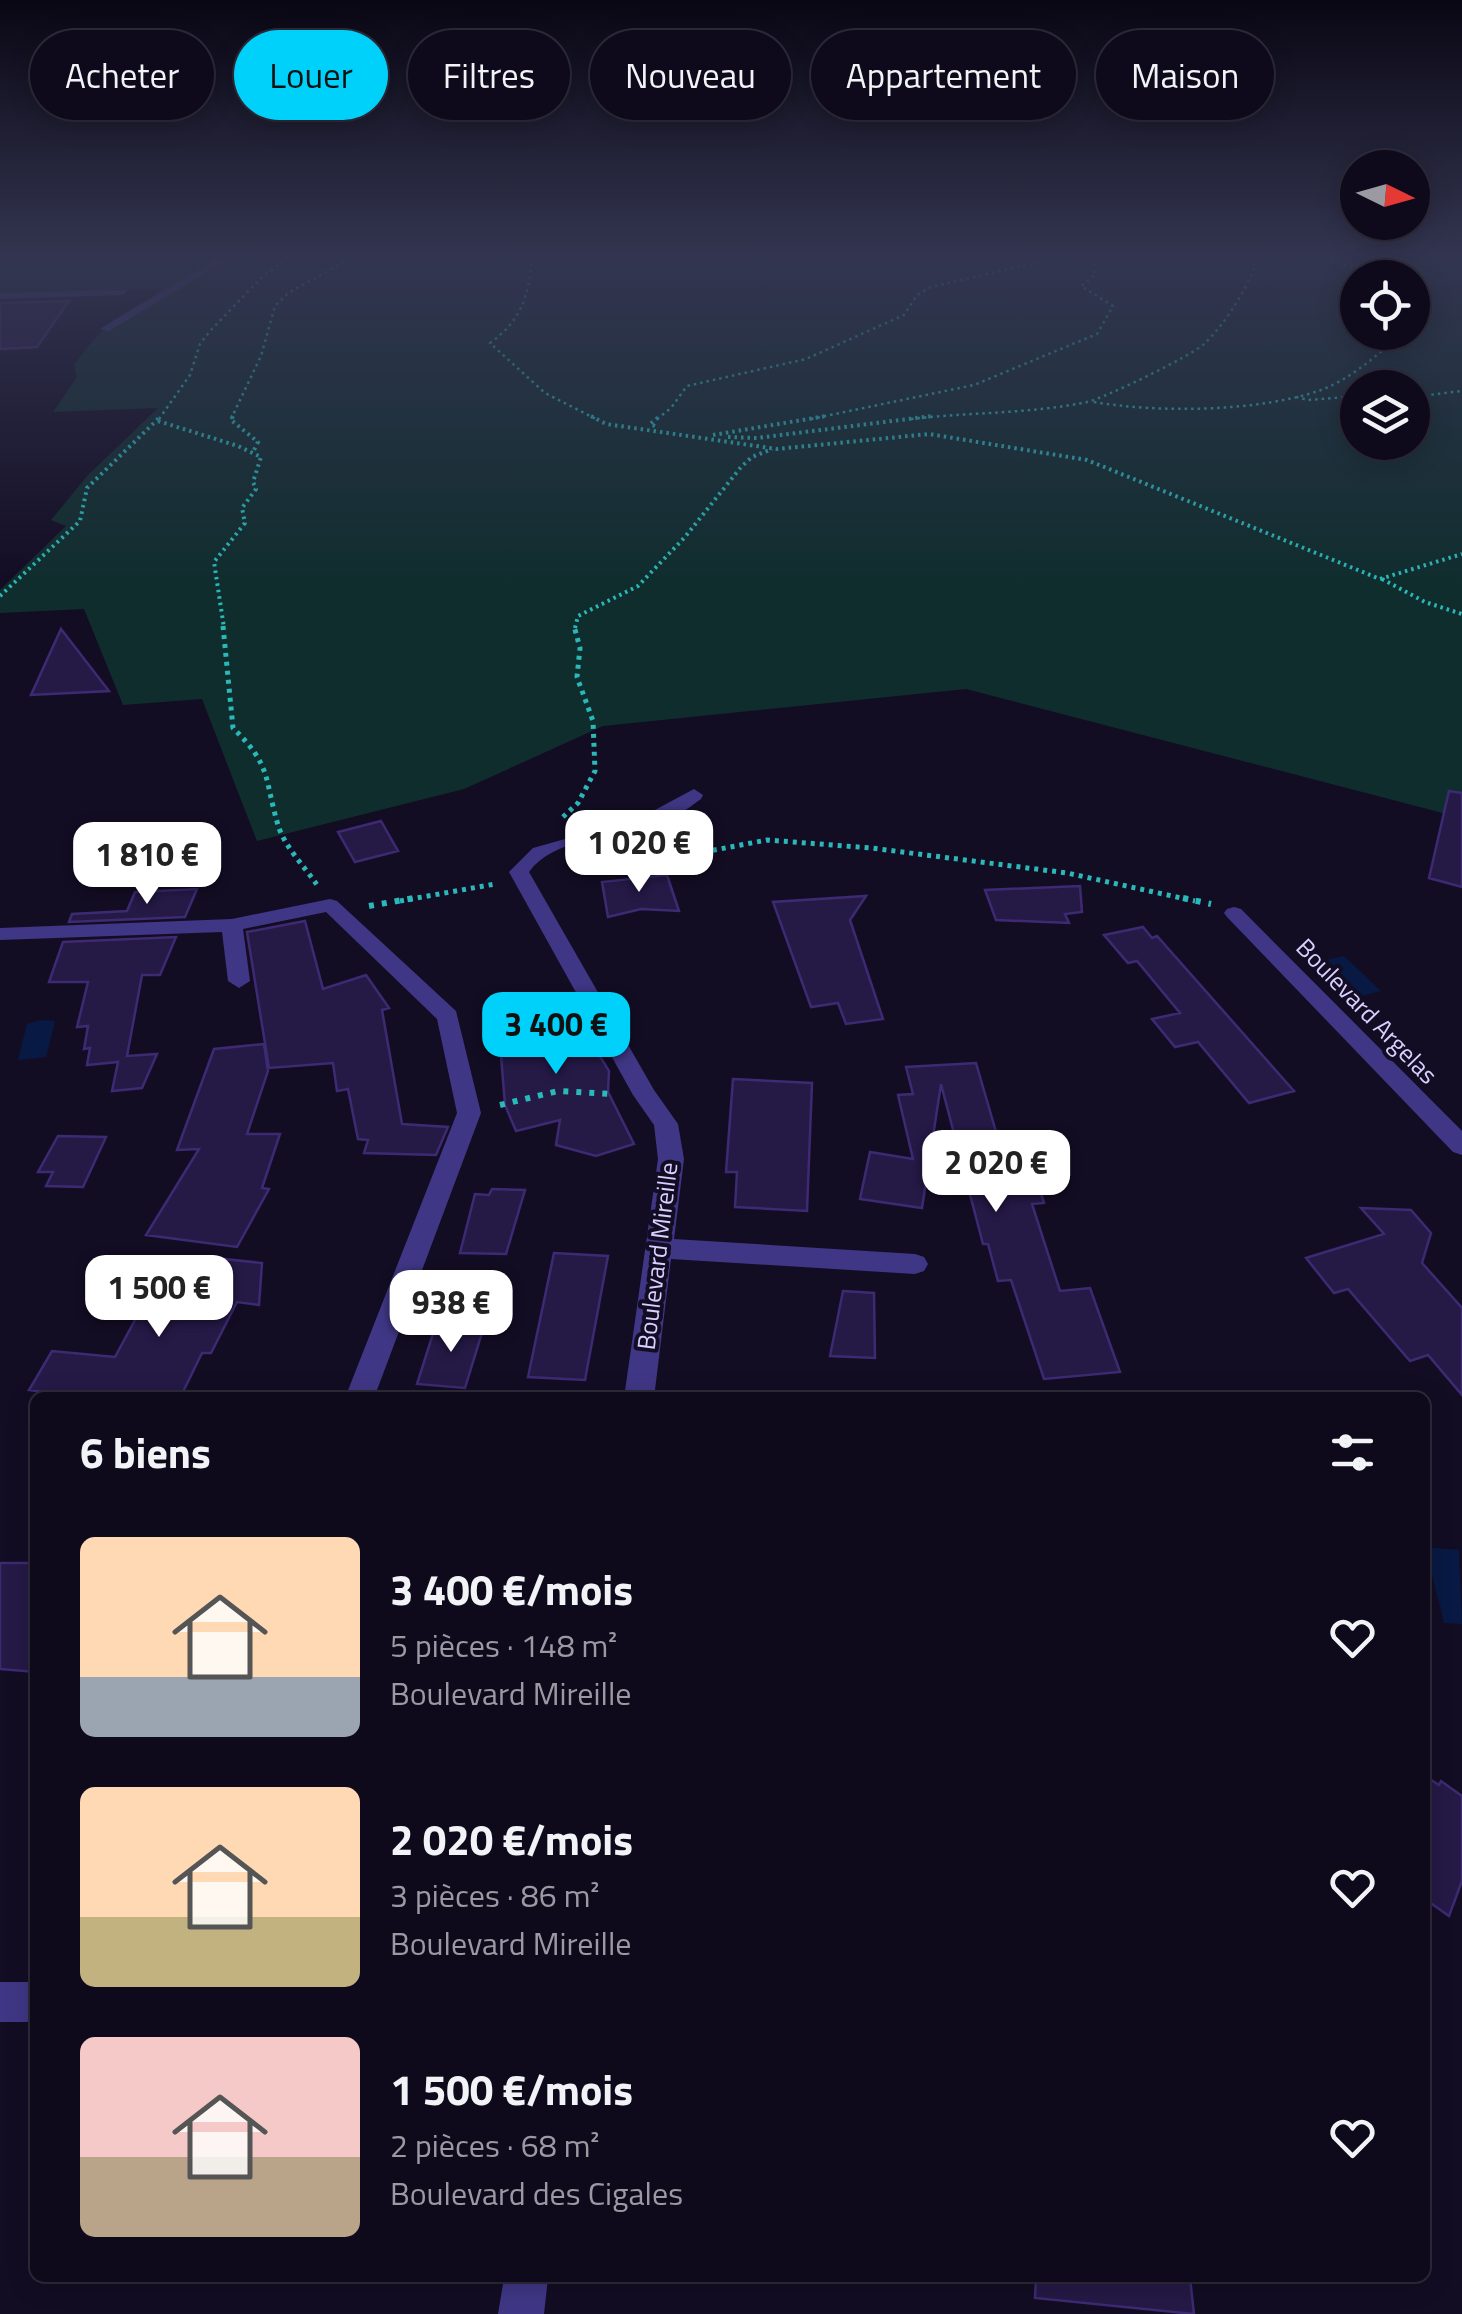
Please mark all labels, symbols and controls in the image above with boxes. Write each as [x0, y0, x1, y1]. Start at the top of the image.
chip: Acheter [30, 30, 214, 120]
chip: Louer [234, 30, 388, 120]
chip: Filtres [408, 30, 570, 120]
chip: Nouveau [590, 30, 791, 120]
chip: Appartement [811, 30, 1076, 120]
chip: Maison [1096, 30, 1274, 120]
north arrow [1340, 150, 1430, 240]
map controls [1340, 150, 1430, 460]
button: locate [1340, 260, 1430, 350]
button: layers [1340, 370, 1430, 460]
pin: 1 020 € [547, 810, 731, 895]
text: 1 020 € [587, 818, 691, 866]
pin: 1 810 € [55, 822, 239, 907]
text: 1 810 € [95, 830, 199, 878]
street label: Boulevard Argelas [1287, 929, 1447, 1093]
pin: 3 400 € [464, 992, 648, 1077]
text: 3 400 € [504, 1000, 608, 1048]
pin: 2 020 € [904, 1130, 1088, 1215]
text: 2 020 € [944, 1138, 1048, 1186]
street label: Boulevard Mireille [627, 1160, 687, 1352]
pin: 1 500 € [67, 1255, 251, 1340]
text: 1 500 € [107, 1263, 211, 1311]
pin: 938 € [381, 1270, 521, 1355]
text: 938 € [412, 1278, 490, 1326]
text: 6 biens [80, 1420, 211, 1484]
icon: filters [1325, 1425, 1380, 1480]
text: 3 400 €/mois [390, 1557, 633, 1621]
icon: home [160, 1577, 280, 1697]
icon: heart [1325, 1610, 1380, 1665]
text: 5 pièces · 148 m² [390, 1621, 617, 1669]
text: Boulevard Mireille [390, 1669, 631, 1717]
text: 2 020 €/mois [390, 1807, 633, 1871]
icon: home [160, 1827, 280, 1947]
icon: heart [1325, 1860, 1380, 1915]
text: 3 pièces · 86 m² [390, 1871, 599, 1919]
text: Boulevard Mireille [390, 1919, 631, 1967]
text: 1 500 €/mois [390, 2057, 633, 2121]
icon: home [160, 2077, 280, 2197]
icon: heart [1325, 2110, 1380, 2165]
text: 2 pièces · 68 m² [390, 2121, 599, 2169]
text: Boulevard des Cigales [390, 2169, 683, 2217]

